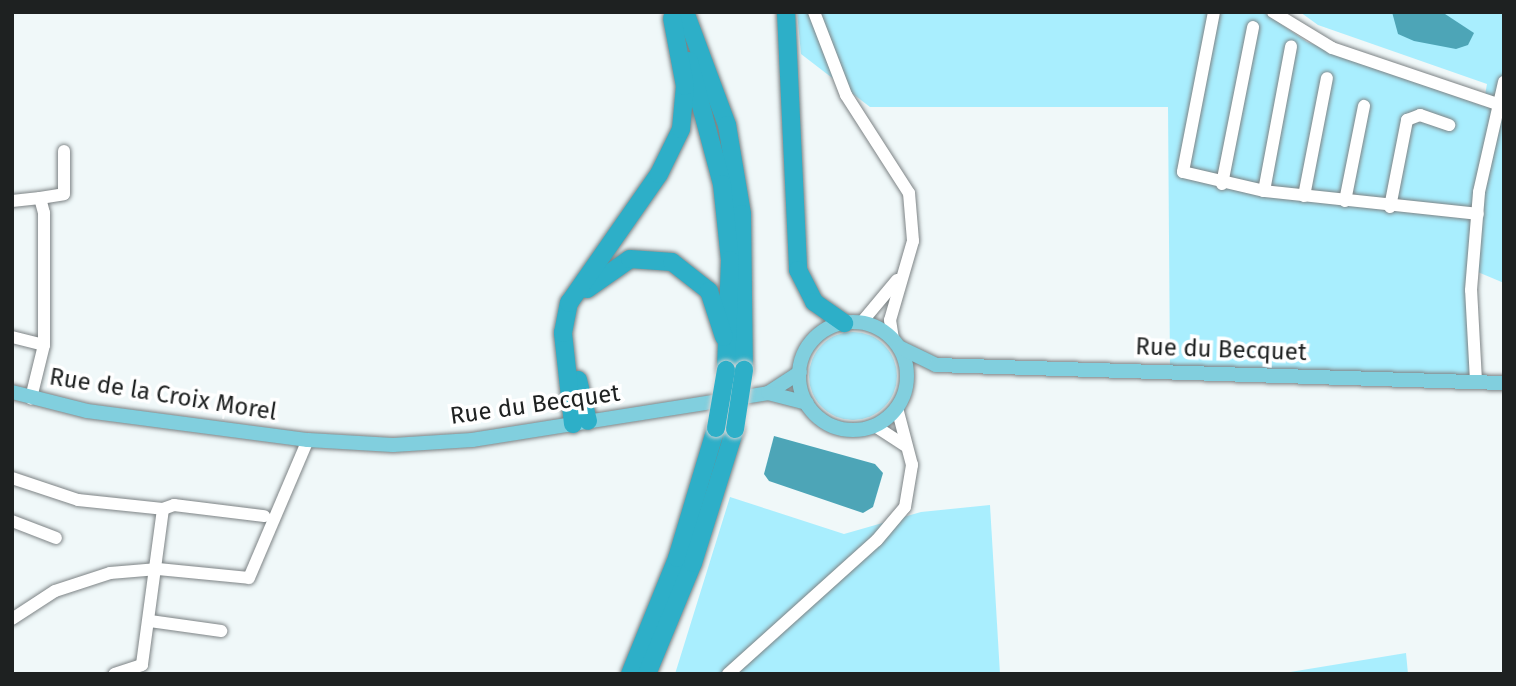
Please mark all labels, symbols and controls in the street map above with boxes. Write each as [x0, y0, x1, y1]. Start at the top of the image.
street label: Rue du Becquet [1135, 333, 1307, 367]
street label: Rue de la Croix Morel [47, 363, 279, 427]
street label: Rue du Becquet [448, 379, 622, 431]

